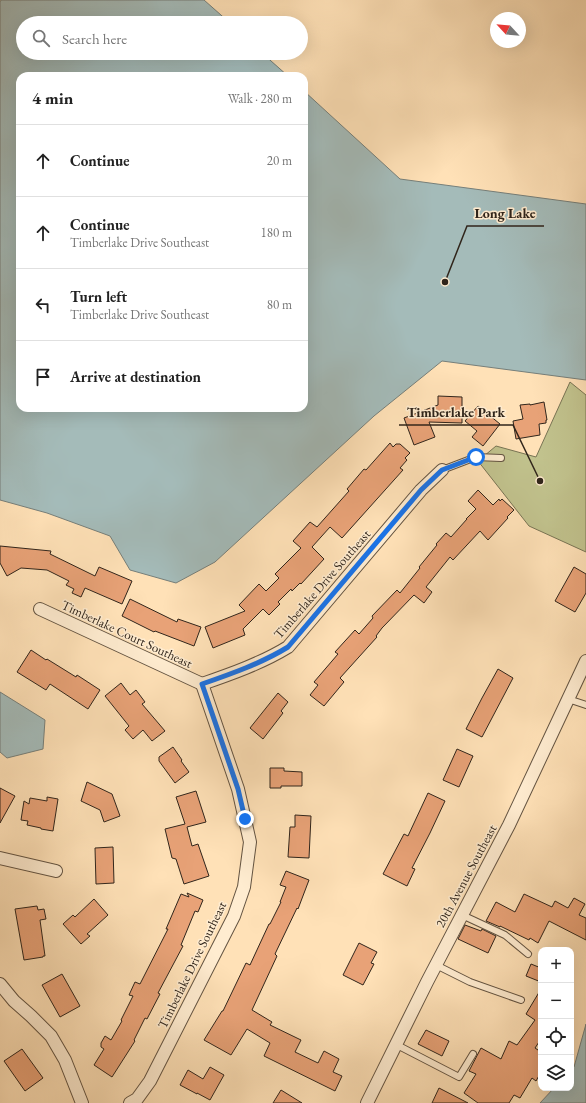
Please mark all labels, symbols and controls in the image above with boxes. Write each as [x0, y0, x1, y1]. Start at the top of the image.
north arrow [490, 12, 526, 48]
search box [16, 16, 308, 60]
icon: search [30, 27, 52, 49]
text: Search here [62, 29, 127, 48]
text: 4 min [32, 87, 73, 109]
text: Walk · 280 m [228, 90, 292, 107]
icon: ahead [32, 150, 54, 172]
text: Continue [70, 151, 130, 170]
text: 20 m [267, 152, 292, 169]
callout: Long Lake [467, 200, 544, 226]
text: Long Lake [474, 204, 536, 222]
text: Continue [70, 215, 130, 234]
icon: ahead [32, 222, 54, 244]
text: 180 m [261, 224, 292, 241]
text: Timberlake Drive Southeast [70, 234, 209, 251]
text: Turn left [70, 287, 127, 306]
icon: left [32, 294, 54, 316]
text: 80 m [267, 296, 292, 313]
text: Timberlake Drive Southeast [70, 306, 209, 323]
icon: arrive [32, 366, 54, 388]
text: Arrive at destination [70, 367, 201, 386]
callout: Timberlake Park [399, 399, 513, 425]
text: Timberlake Park [407, 403, 505, 421]
route start [467, 448, 485, 466]
street label: Timberlake Drive Southeast [270, 526, 374, 642]
street label: Timberlake Court Southeast [59, 596, 195, 672]
route end [236, 810, 254, 828]
street label: 20th Avenue Southeast [432, 821, 500, 931]
street label: Timberlake Drive Southeast [154, 899, 230, 1031]
map controls [538, 947, 574, 1091]
button: + [538, 947, 574, 983]
button: − [538, 983, 574, 1019]
button: locate [538, 1019, 574, 1055]
button: layers [538, 1055, 574, 1091]

